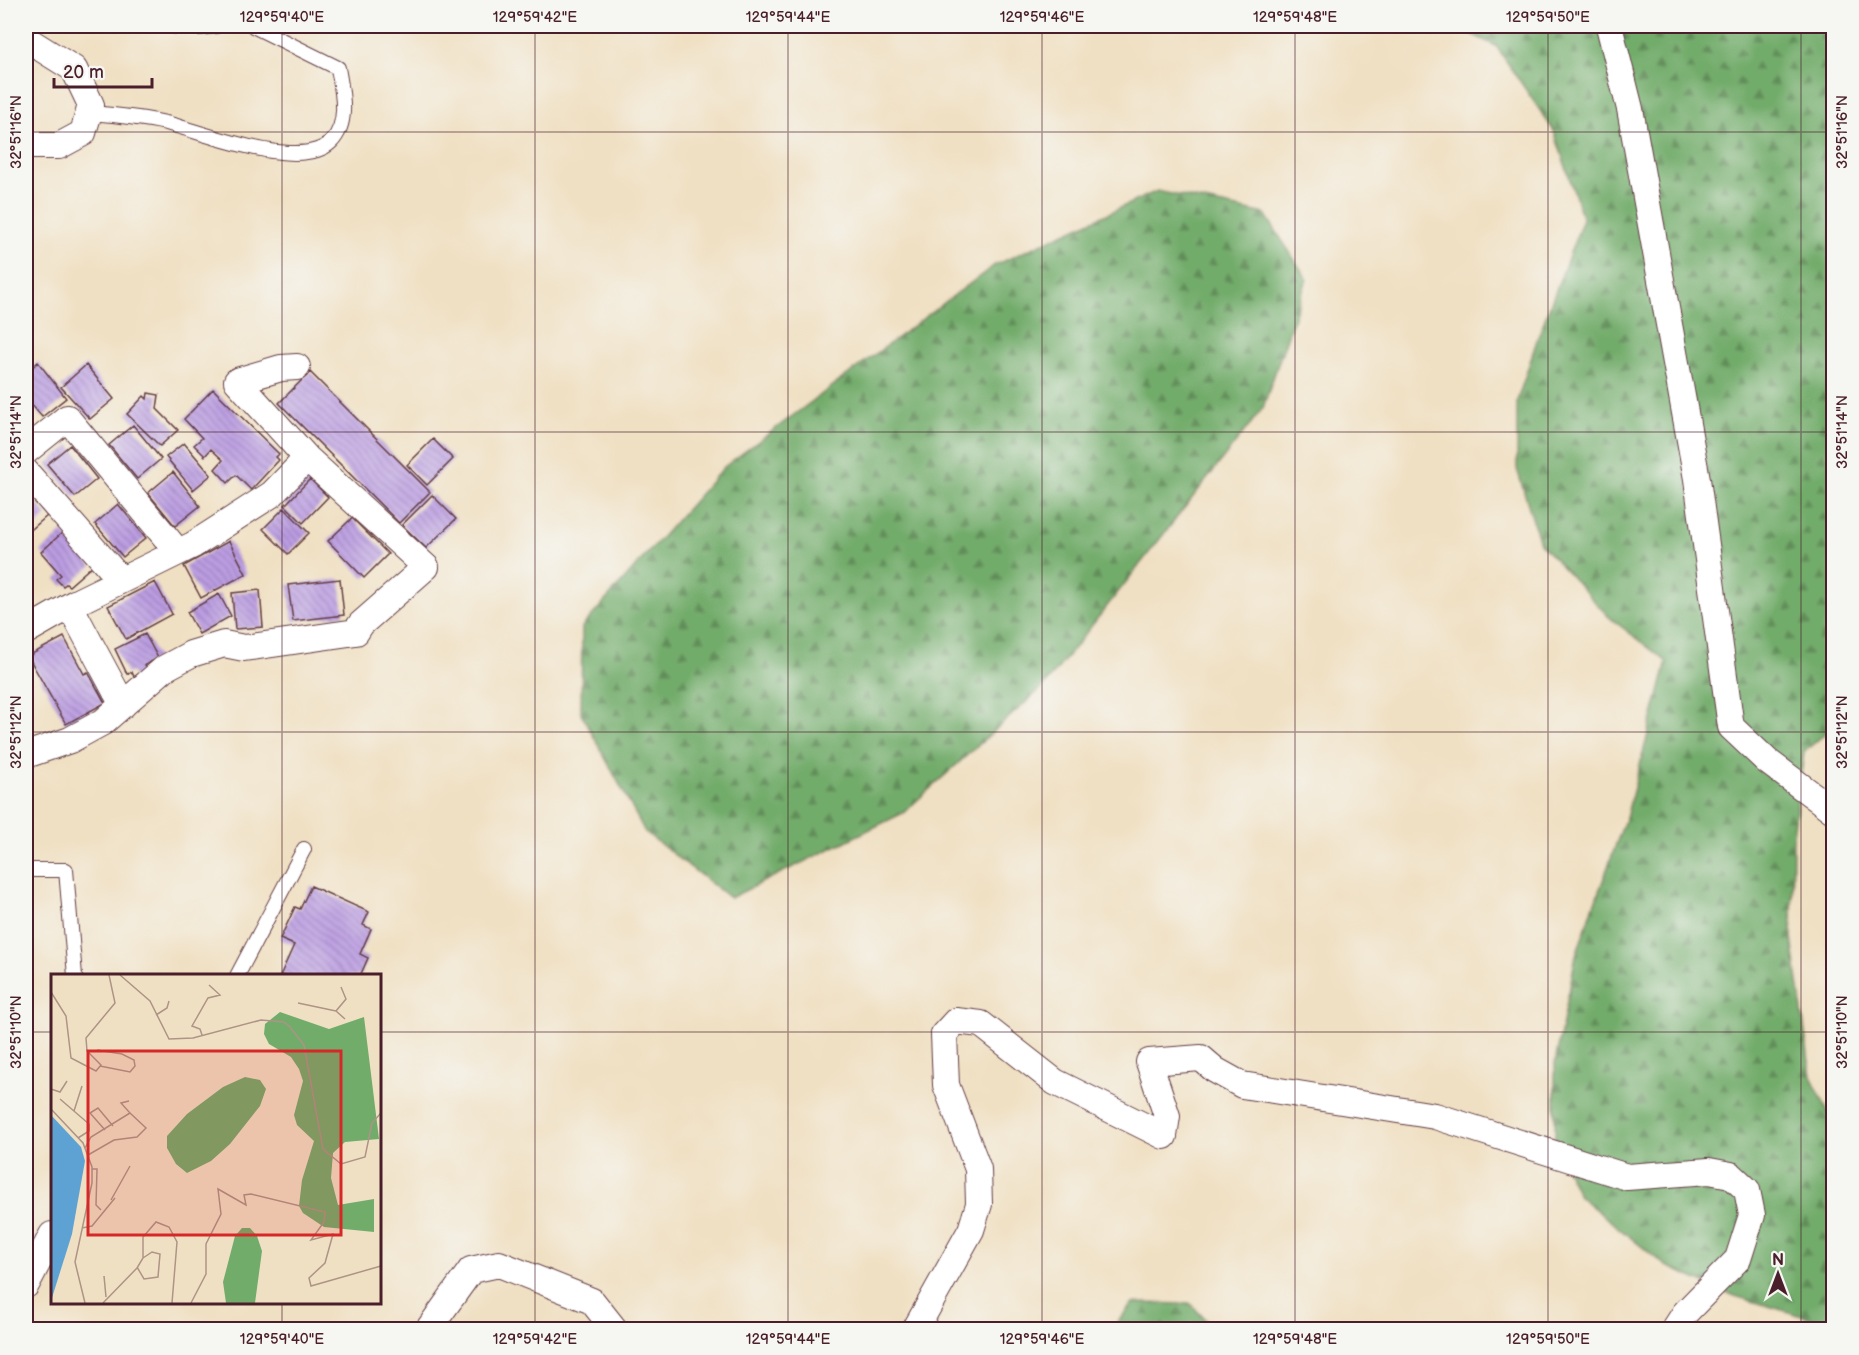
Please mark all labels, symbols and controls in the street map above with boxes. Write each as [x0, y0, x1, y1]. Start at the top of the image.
text: 129°59'40"E [240, 8, 324, 27]
text: 129°59'42"E [493, 8, 577, 27]
text: 129°59'44"E [746, 8, 830, 27]
text: 129°59'46"E [1000, 8, 1084, 27]
text: 129°59'48"E [1253, 8, 1337, 27]
text: 129°59'50"E [1506, 8, 1590, 27]
scale bar [54, 51, 152, 89]
text: 20 m [63, 62, 104, 83]
text: 32°51'16"N [7, 95, 26, 169]
text: 32°51'16"N [1833, 95, 1852, 169]
text: 32°51'14"N [7, 395, 26, 469]
text: 32°51'14"N [1833, 395, 1852, 469]
text: 32°51'12"N [7, 695, 26, 769]
text: 32°51'12"N [1833, 695, 1852, 769]
inset map [51, 974, 381, 1304]
text: 32°51'10"N [7, 995, 26, 1069]
text: 32°51'10"N [1833, 995, 1852, 1069]
north arrow [1748, 1244, 1808, 1304]
text: N [1772, 1251, 1784, 1270]
text: 129°59'40"E [240, 1330, 324, 1349]
text: 129°59'42"E [493, 1330, 577, 1349]
text: 129°59'44"E [746, 1330, 830, 1349]
text: 129°59'46"E [1000, 1330, 1084, 1349]
text: 129°59'48"E [1253, 1330, 1337, 1349]
text: 129°59'50"E [1506, 1330, 1590, 1349]

